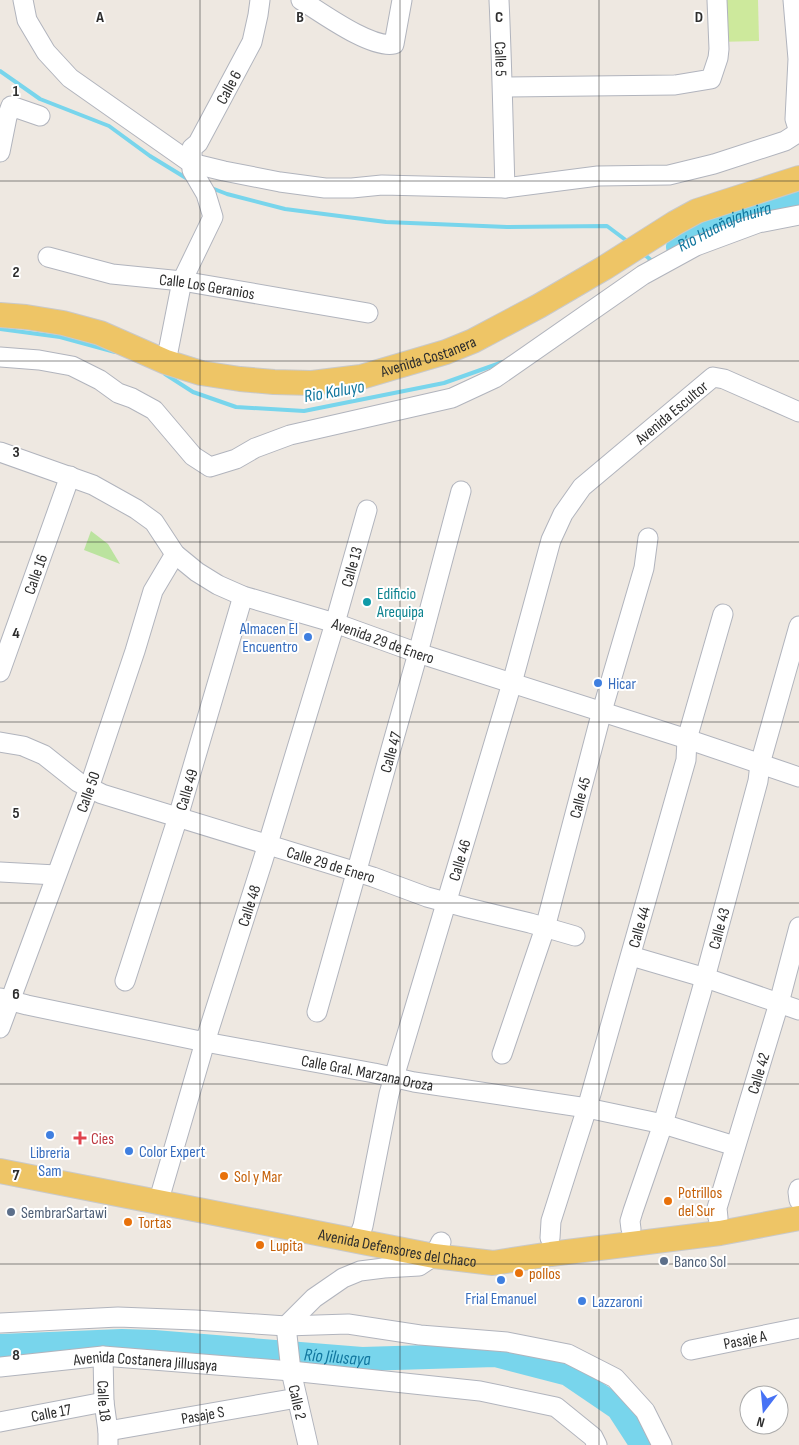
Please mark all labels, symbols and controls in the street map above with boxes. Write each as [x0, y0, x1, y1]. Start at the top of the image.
text: A [95, 8, 104, 27]
text: B [296, 8, 304, 27]
text: C [495, 8, 503, 27]
text: D [695, 8, 703, 27]
street label: Calle 5 [490, 41, 510, 77]
street label: Calle 6 [213, 67, 246, 108]
text: 1 [13, 82, 20, 101]
water label: Río Huañajahuira [674, 197, 774, 256]
text: 2 [12, 263, 20, 282]
street label: Calle Los Geranios [158, 271, 256, 304]
street label: Avenida Costanera [378, 333, 479, 382]
water label: Rio Kaluyo [302, 376, 367, 407]
street label: Avenida Escultor [631, 377, 713, 450]
text: 3 [12, 443, 20, 462]
street label: Calle 13 [338, 545, 367, 589]
street label: Calle 16 [21, 552, 52, 597]
place label: Edificio Arequipa [376, 585, 424, 622]
marker: Edificio Arequipa [361, 596, 373, 608]
street label: Avenida 29 de Enero [328, 614, 436, 669]
place label: Almacen El Encuentro [239, 620, 298, 657]
text: 4 [12, 624, 20, 643]
marker: Almacen El Encuentro [302, 631, 314, 643]
place label: Hicar [608, 675, 636, 694]
marker: Hicar [592, 677, 604, 689]
street label: Calle 47 [377, 729, 407, 775]
street label: Calle 49 [172, 767, 203, 813]
street label: Calle 50 [73, 769, 105, 815]
street label: Calle 45 [566, 775, 595, 821]
text: 5 [12, 804, 20, 823]
street label: Calle 46 [445, 837, 476, 883]
street label: Calle 29 de Enero [284, 843, 377, 888]
street label: Calle 48 [234, 883, 265, 929]
street label: Calle 44 [625, 904, 655, 950]
street label: Calle 43 [705, 906, 735, 951]
text: 6 [12, 985, 20, 1004]
street label: Calle 42 [744, 1051, 774, 1096]
street label: Calle Gral. Marzana Oroza [300, 1052, 435, 1096]
marker: Libreria Sam [44, 1129, 56, 1141]
place label: Cies [91, 1130, 114, 1149]
marker: Cies [73, 1131, 87, 1145]
place label: Color Expert [139, 1143, 205, 1162]
place label: Libreria Sam [30, 1144, 70, 1181]
marker: Color Expert [123, 1145, 135, 1157]
text: 7 [13, 1166, 20, 1185]
place label: Sol y Mar [234, 1168, 282, 1187]
marker: Sol y Mar [218, 1170, 230, 1182]
place label: Potrillos del Sur [678, 1184, 722, 1221]
marker: Potrillos del Sur [662, 1195, 674, 1207]
place label: SembrarSartawi [21, 1204, 107, 1223]
marker: SembrarSartawi [5, 1206, 17, 1218]
place label: Tortas [138, 1214, 172, 1233]
marker: Tortas [122, 1216, 134, 1228]
street label: Avenida Defensores del Chaco [316, 1225, 478, 1272]
place label: Lupita [270, 1237, 303, 1256]
marker: Lupita [254, 1239, 266, 1251]
place label: Banco Sol [674, 1253, 726, 1272]
marker: Banco Sol [658, 1255, 670, 1267]
place label: pollos [529, 1265, 561, 1284]
marker: pollos [513, 1267, 525, 1279]
marker: Frial Emanuel [495, 1274, 507, 1286]
place label: Frial Emanuel [465, 1290, 537, 1309]
place label: Lazzaroni [592, 1293, 643, 1312]
marker: Lazzaroni [576, 1295, 588, 1307]
street label: Pasaje A [722, 1327, 768, 1354]
water label: Río Jilusaya [303, 1344, 372, 1370]
text: 8 [12, 1346, 20, 1365]
street label: Avenida Costanera Jillusaya [71, 1348, 218, 1376]
street label: Calle 18 [93, 1380, 115, 1423]
street label: Calle 2 [283, 1383, 310, 1422]
north arrow [739, 1385, 789, 1435]
street label: Calle 17 [30, 1400, 74, 1427]
street label: Pasaje S [180, 1403, 226, 1429]
text: N [755, 1413, 766, 1431]

